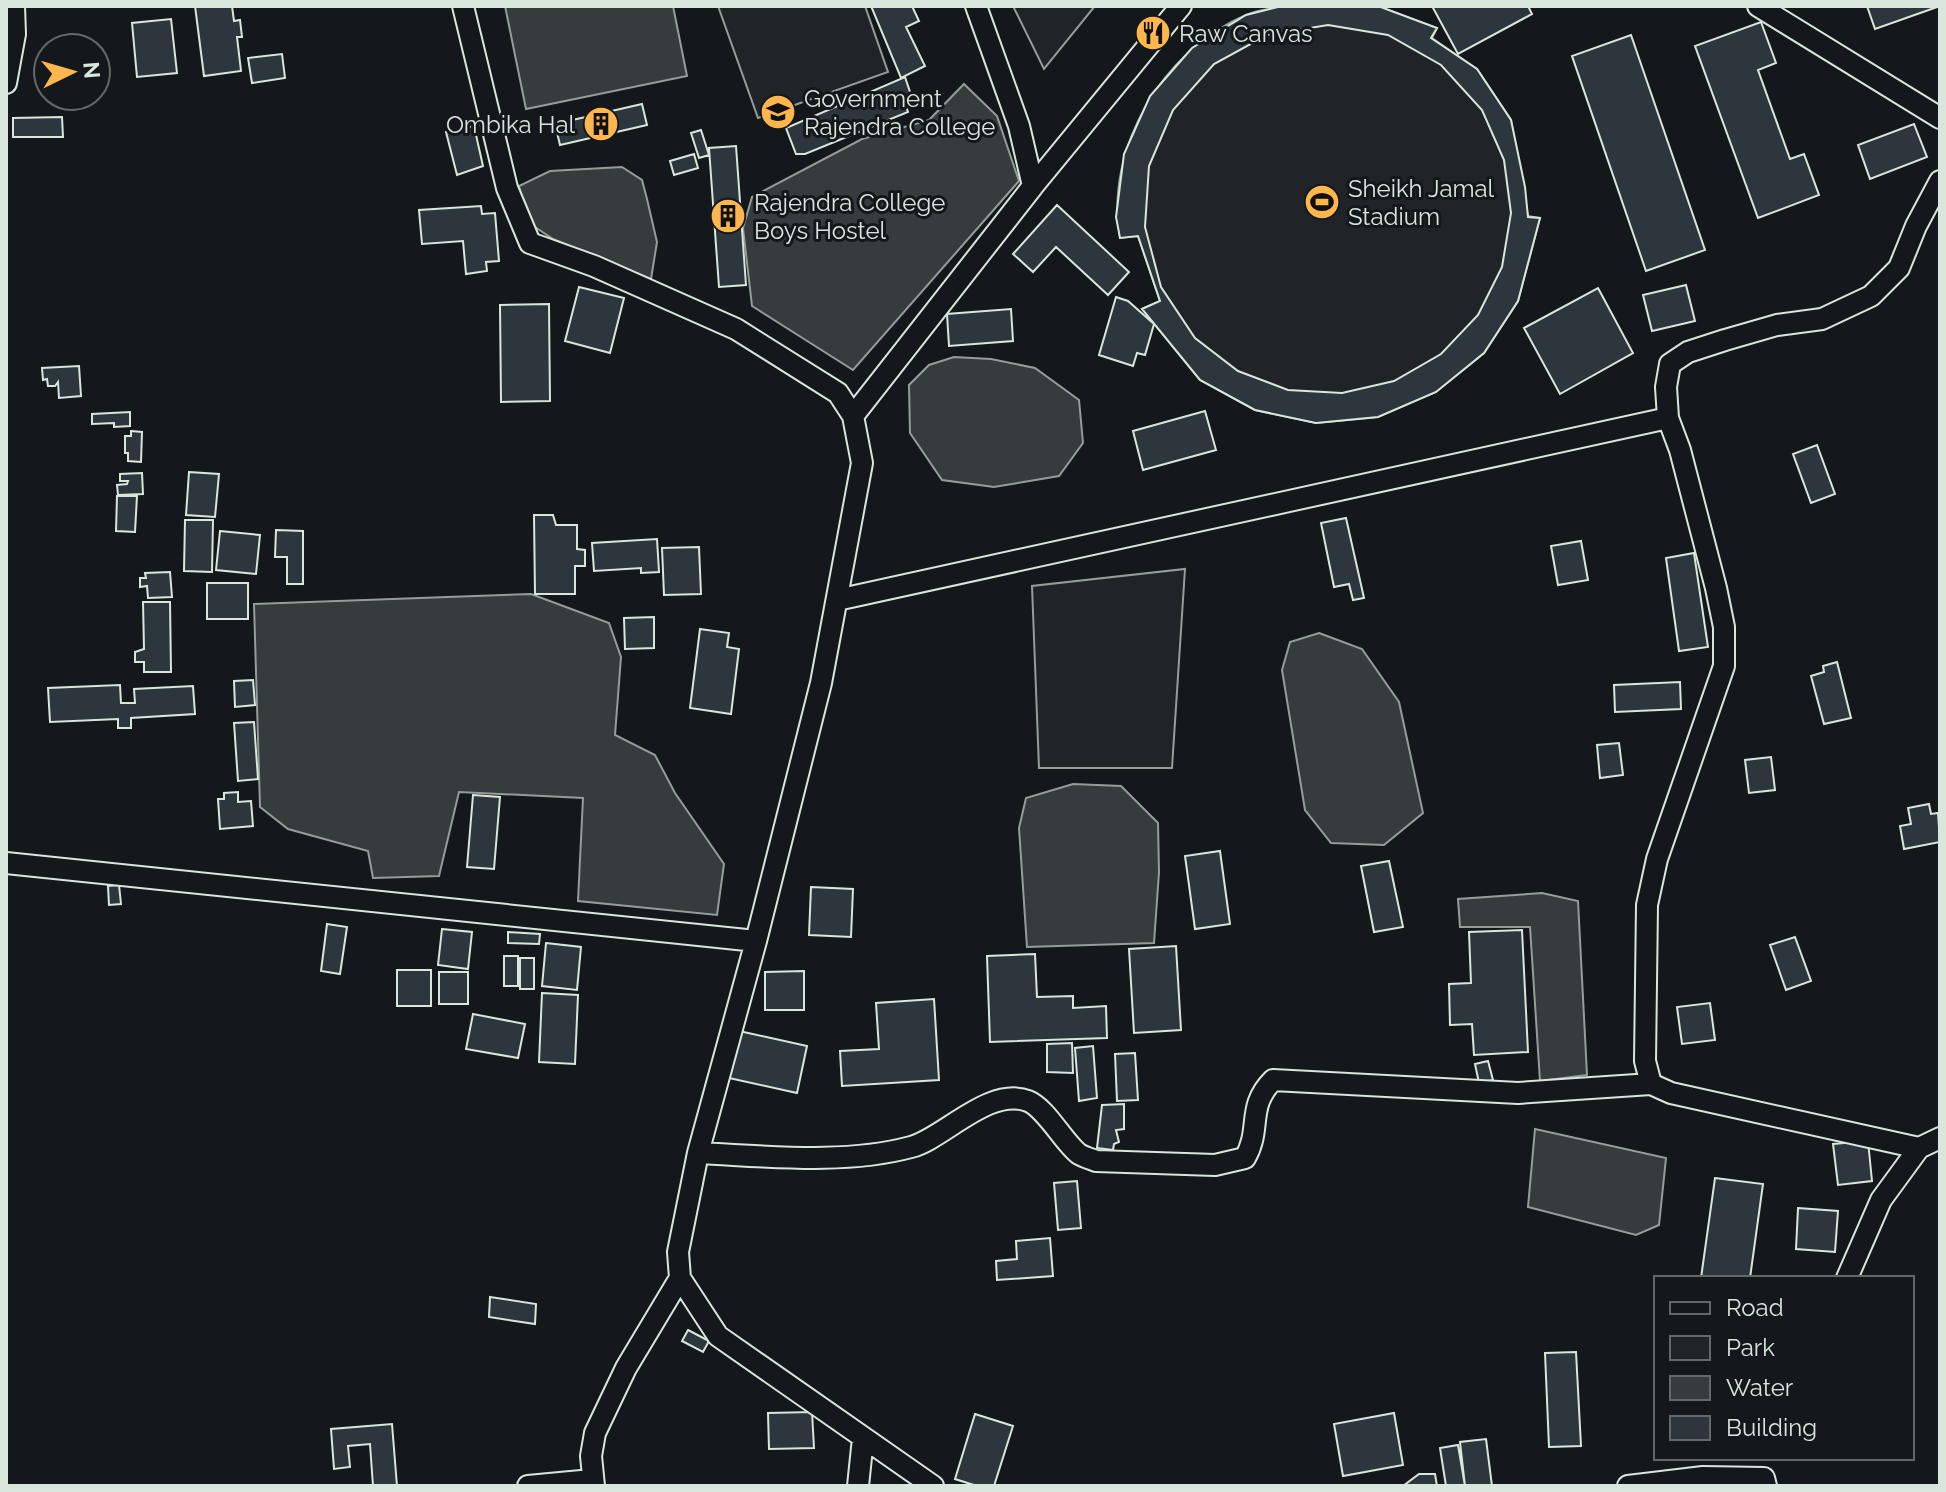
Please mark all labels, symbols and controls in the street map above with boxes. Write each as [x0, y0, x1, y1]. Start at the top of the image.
restaurant icon: Raw Canvas [1134, 14, 1172, 52]
place label: Raw Canvas [1179, 19, 1313, 48]
north arrow [32, 32, 112, 112]
text: N [78, 61, 106, 80]
place label: Government Rajendra College [804, 84, 995, 141]
school or university icon: Government Rajendra College [759, 93, 797, 131]
building icon: Ombika Hal [582, 105, 620, 143]
place label: Ombika Hal [446, 110, 575, 139]
place label: Sheikh Jamal Stadium [1348, 174, 1495, 231]
sports icon: Sheikh Jamal Stadium [1303, 183, 1341, 221]
place label: Rajendra College Boys Hostel [754, 188, 945, 245]
building icon: Rajendra College Boys Hostel [709, 197, 747, 235]
legend [1654, 1276, 1914, 1460]
text: Road [1726, 1293, 1784, 1322]
text: Park [1726, 1333, 1775, 1362]
text: Water [1726, 1373, 1794, 1402]
text: Building [1726, 1413, 1817, 1442]

